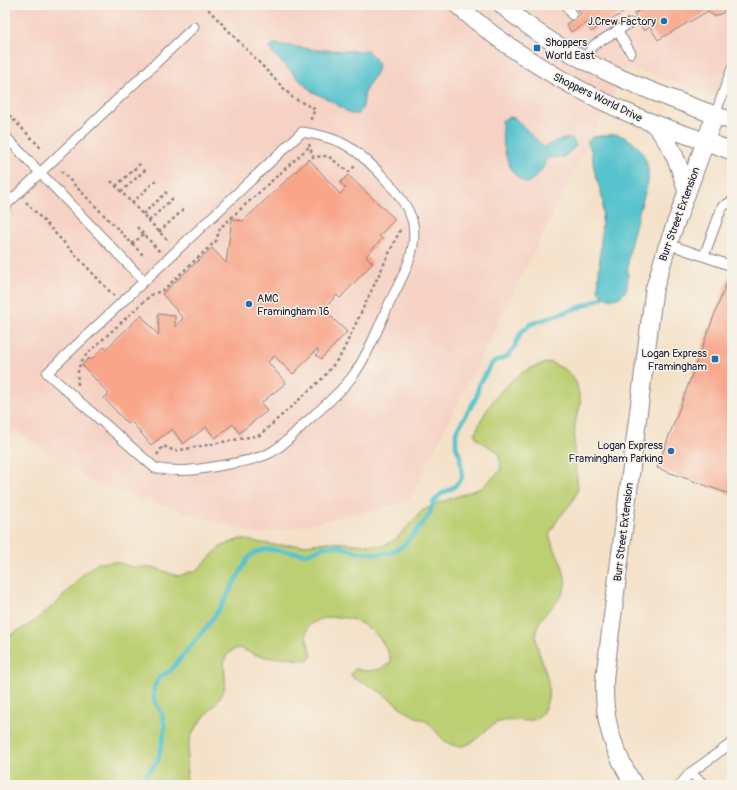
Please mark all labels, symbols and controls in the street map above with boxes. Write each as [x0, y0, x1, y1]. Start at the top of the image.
place label: J.Crew Factory [588, 15, 656, 28]
marker: J.Crew Factory [659, 16, 669, 26]
place label: Shoppers World East [545, 36, 595, 62]
marker: Shoppers World East [532, 43, 542, 53]
street label: Shoppers World Drive [551, 70, 645, 125]
street label: Burr Street Extension [656, 165, 703, 263]
place label: AMC Framingham 16 [257, 292, 329, 318]
marker: AMC Framingham 16 [244, 299, 254, 309]
place label: Logan Express Framingham [641, 347, 707, 373]
marker: Logan Express Framingham [710, 354, 720, 364]
place label: Logan Express Framingham Parking [569, 439, 663, 465]
marker: Logan Express Framingham Parking [666, 446, 676, 456]
street label: Burr Street Extension [611, 482, 636, 582]

